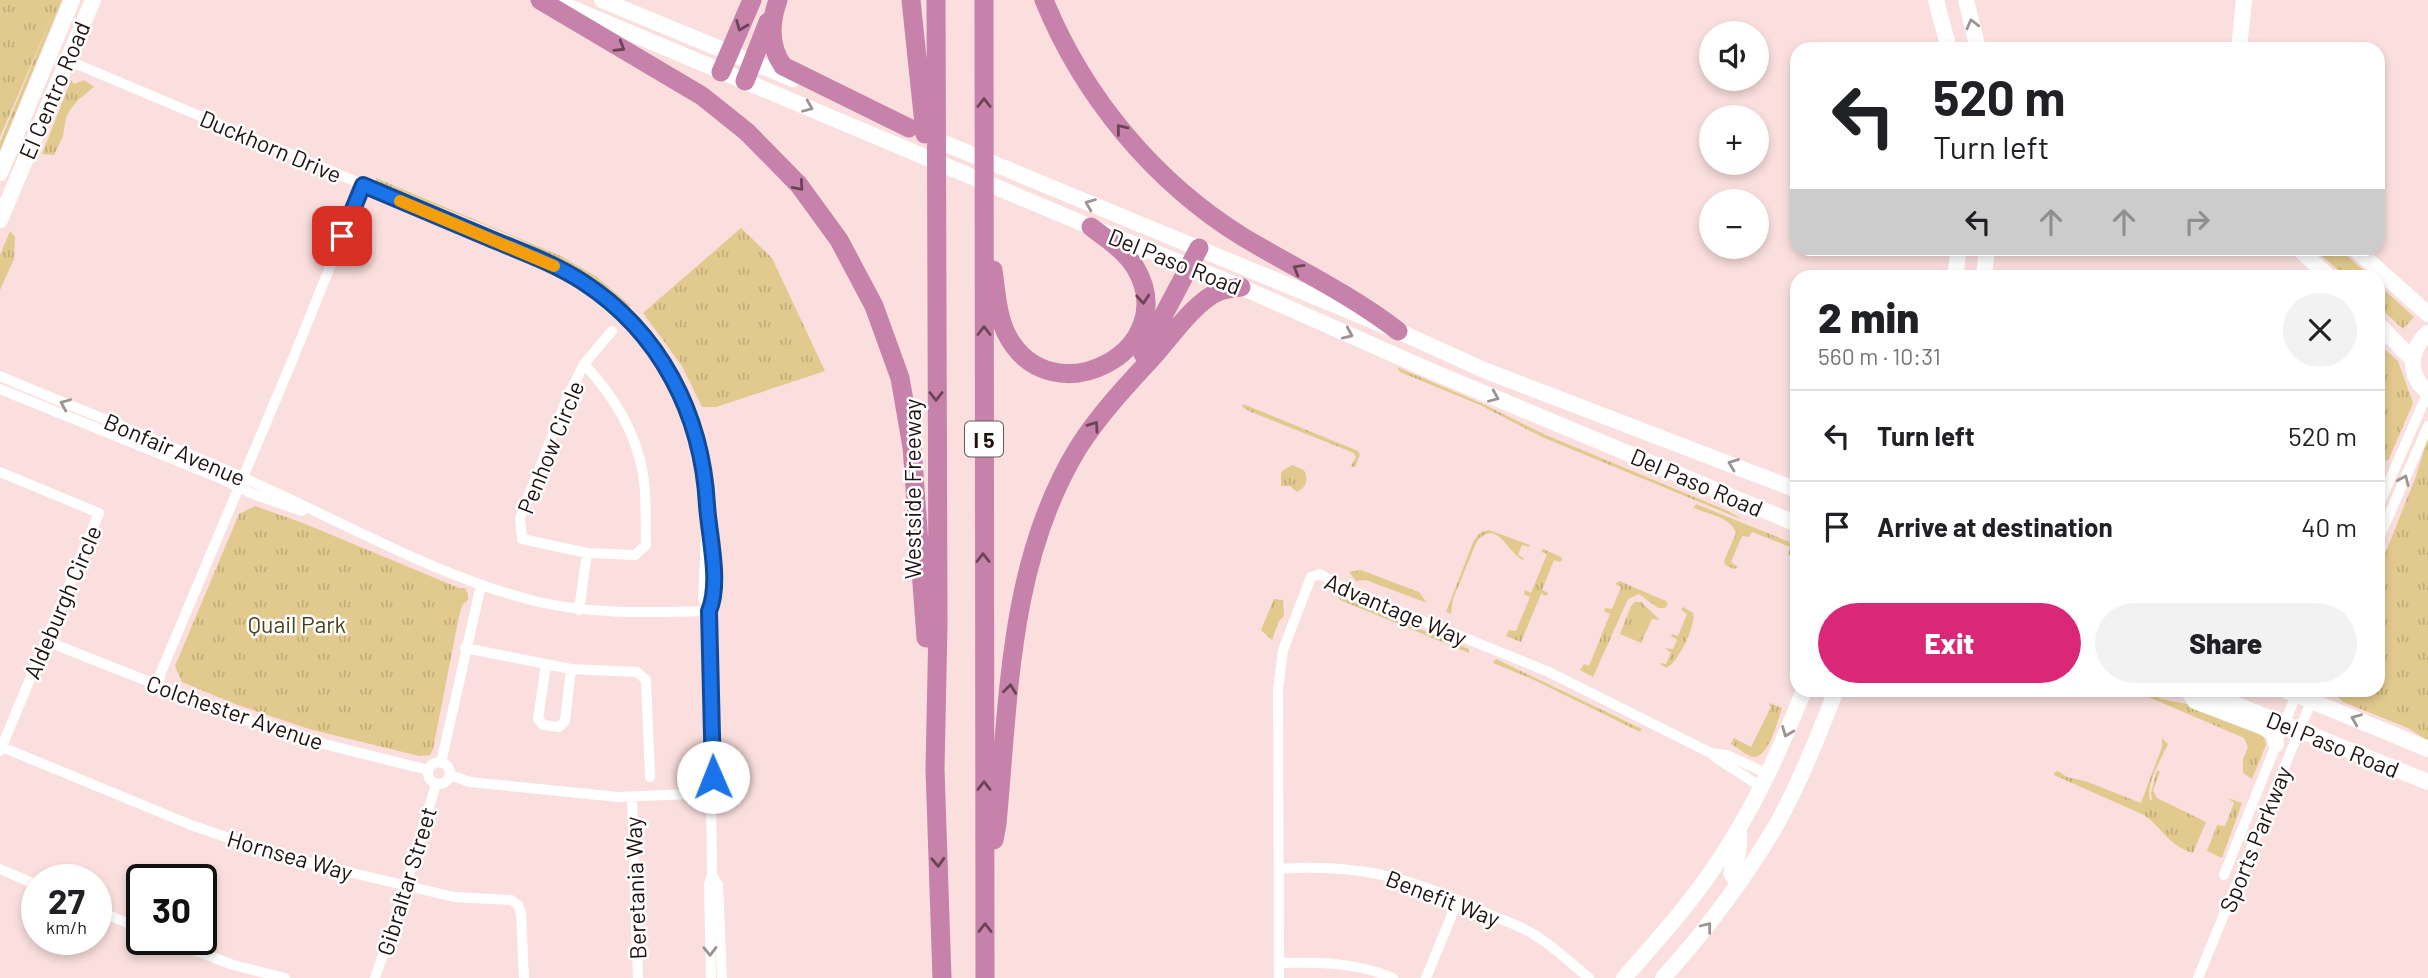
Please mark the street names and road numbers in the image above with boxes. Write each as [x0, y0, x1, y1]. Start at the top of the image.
street label: El Centro Road [12, 17, 96, 163]
street label: Duckhorn Drive [196, 104, 346, 188]
street label: Del Paso Road [1105, 222, 1245, 300]
street label: Penhow Circle [511, 376, 589, 518]
street label: Westside Freeway [898, 398, 926, 579]
street label: Bonfair Avenue [100, 407, 250, 491]
road number: I 5 [965, 422, 1003, 457]
street label: Del Paso Road [1627, 442, 1767, 522]
street label: Aldeburgh Circle [17, 521, 107, 683]
street label: Advantage Way [1321, 566, 1472, 652]
street label: Colchester Avenue [143, 669, 327, 755]
street label: Del Paso Road [2263, 705, 2403, 783]
street label: Sports Parkway [2213, 762, 2297, 916]
street label: Gibraltar Street [370, 803, 442, 959]
street label: Beretania Way [618, 816, 651, 960]
street label: Hornsea Way [224, 824, 356, 886]
street label: Benefit Way [1382, 864, 1504, 933]

